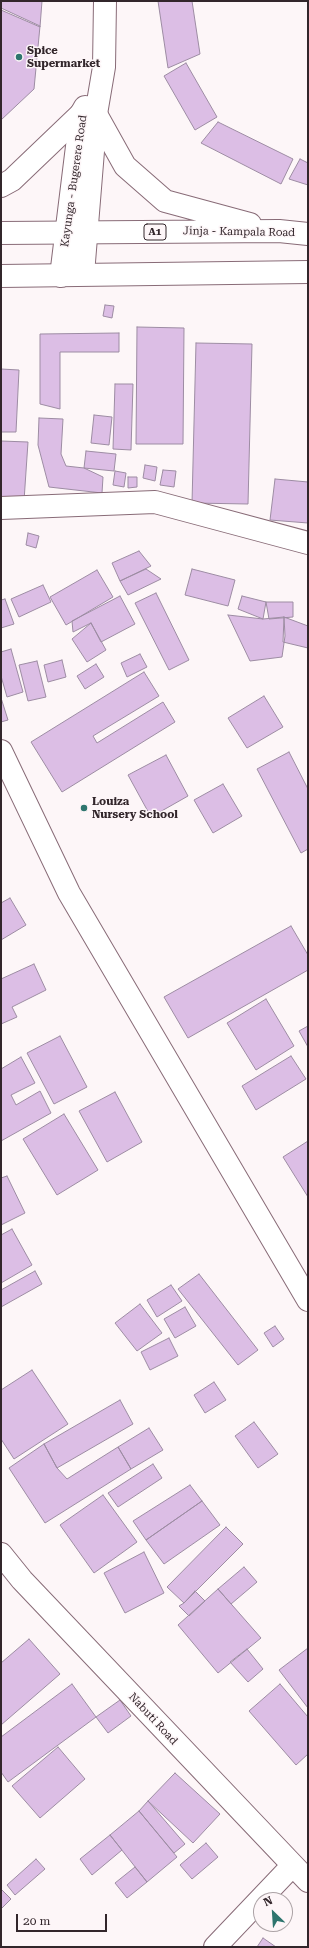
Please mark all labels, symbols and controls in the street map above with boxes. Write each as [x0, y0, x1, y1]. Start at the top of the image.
place label: Spice Supermarket [27, 44, 100, 70]
marker: Spice Supermarket [14, 52, 24, 62]
street label: Kayunga - Bugerere Road [58, 114, 90, 248]
road number: A1 [144, 224, 166, 240]
street label: Jinja - Kampala Road [183, 224, 295, 240]
place label: Louiza Nursery School [92, 795, 178, 821]
marker: Louiza Nursery School [79, 803, 89, 813]
street label: Nabuti Road [126, 1690, 180, 1748]
north arrow [253, 1892, 293, 1932]
text: N [262, 1894, 275, 1909]
scale bar [18, 1906, 109, 1932]
text: 20 m [23, 1914, 50, 1928]

